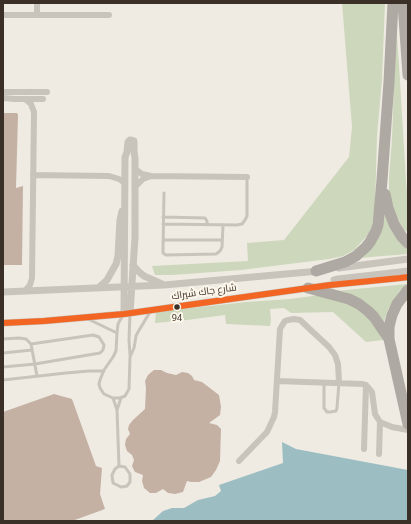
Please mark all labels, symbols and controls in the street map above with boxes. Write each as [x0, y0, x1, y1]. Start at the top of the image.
street label: شارع جاك شيراك [171, 281, 237, 303]
marker: 94 [172, 302, 182, 312]
place label: 94 [172, 313, 182, 323]

